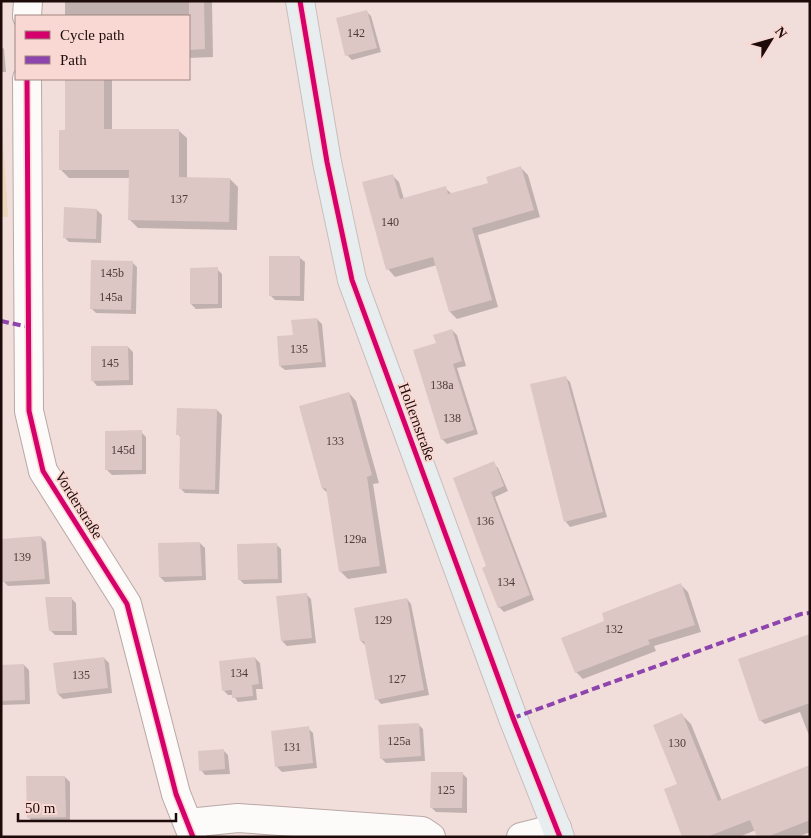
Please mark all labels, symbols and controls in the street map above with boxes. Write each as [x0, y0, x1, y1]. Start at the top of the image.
legend [15, 15, 190, 80]
north arrow [746, 15, 796, 65]
text: N [772, 24, 790, 41]
house number: 142 [347, 26, 365, 40]
text: Cycle path [60, 27, 125, 43]
text: Path [60, 52, 87, 68]
house number: 137 [170, 192, 188, 206]
house number: 140 [381, 215, 399, 229]
house number: 145b [100, 266, 124, 280]
house number: 145a [99, 290, 123, 304]
house number: 135 [290, 342, 308, 356]
house number: 145 [101, 356, 119, 370]
house number: 138a [430, 378, 454, 392]
street label: Hollernstraße [396, 381, 439, 463]
house number: 138 [443, 411, 461, 425]
house number: 133 [326, 434, 344, 448]
house number: 145d [111, 443, 135, 457]
street label: Vorderstraße [52, 468, 106, 542]
house number: 136 [476, 514, 494, 528]
house number: 129a [343, 532, 367, 546]
house number: 139 [13, 550, 31, 564]
house number: 134 [497, 575, 515, 589]
house number: 129 [374, 613, 392, 627]
house number: 132 [605, 622, 623, 636]
house number: 134 [230, 666, 248, 680]
house number: 135 [72, 668, 90, 682]
house number: 127 [388, 672, 406, 686]
house number: 125a [387, 734, 411, 748]
house number: 130 [668, 736, 686, 750]
house number: 131 [283, 740, 301, 754]
house number: 125 [437, 783, 455, 797]
scale bar [18, 790, 175, 822]
text: 50 m [25, 800, 56, 816]

